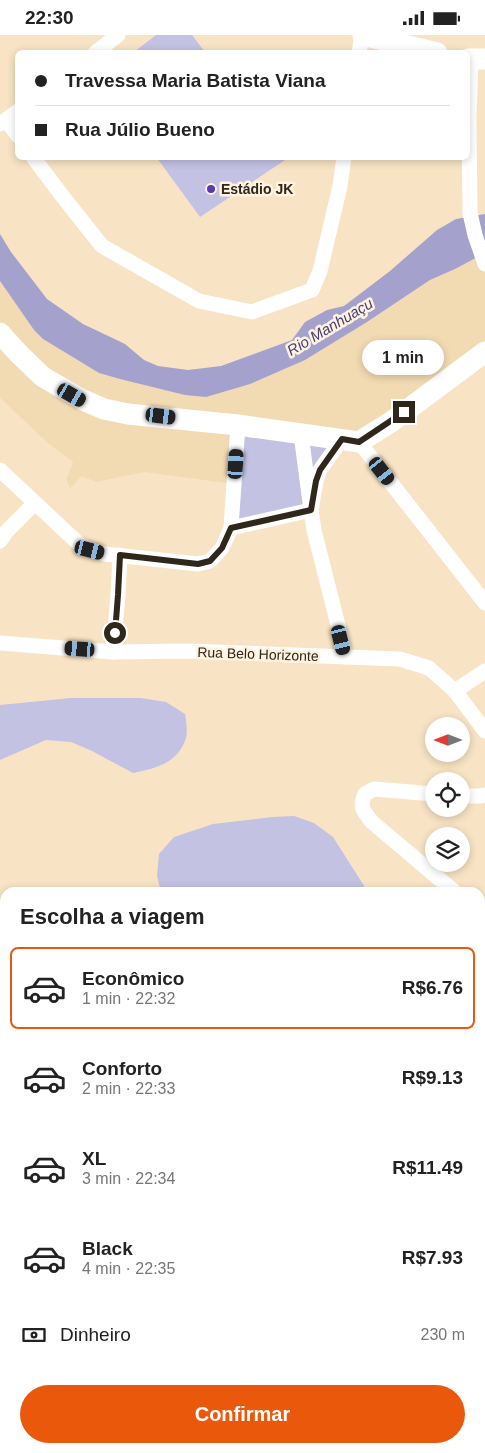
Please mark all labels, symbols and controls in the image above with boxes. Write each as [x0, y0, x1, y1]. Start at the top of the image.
text: 22:30 [25, 7, 74, 28]
text: Travessa Maria Batista Viana [65, 70, 326, 91]
text: Rua Júlio Bueno [65, 119, 215, 140]
place label: Estádio JK [221, 181, 293, 197]
marker: Estádio JK [205, 183, 217, 195]
water label: Rio Manhuaçu [284, 294, 376, 359]
callout: 1 min [363, 339, 445, 375]
text: 1 min [382, 349, 424, 366]
car [55, 381, 88, 409]
route end [393, 401, 415, 423]
car [145, 407, 176, 425]
car [227, 449, 244, 479]
car [366, 455, 397, 487]
car [73, 539, 106, 561]
route start [104, 622, 126, 644]
car [330, 624, 351, 656]
car [64, 640, 95, 658]
street label: Rua Belo Horizonte [197, 644, 319, 664]
north arrow [425, 717, 470, 763]
map controls [425, 717, 470, 872]
button: locate [425, 772, 470, 817]
button: layers [425, 827, 470, 872]
text: Escolha a viagem [20, 904, 205, 929]
icon: car [22, 966, 67, 1011]
text: Econômico [82, 968, 184, 989]
text: R$6.76 [402, 977, 463, 998]
text: 1 min · 22:32 [82, 990, 175, 1007]
icon: car [22, 1056, 67, 1101]
text: Conforto [82, 1058, 162, 1079]
text: R$9.13 [402, 1067, 463, 1088]
text: 2 min · 22:33 [82, 1080, 175, 1097]
icon: car [22, 1146, 67, 1191]
text: XL [82, 1148, 106, 1169]
text: R$11.49 [392, 1157, 463, 1178]
text: 3 min · 22:34 [82, 1170, 175, 1187]
icon: car [22, 1236, 67, 1281]
text: Black [82, 1238, 133, 1259]
text: R$7.93 [402, 1247, 463, 1268]
text: 4 min · 22:35 [82, 1260, 175, 1277]
icon: cash [20, 1321, 48, 1349]
text: Dinheiro [60, 1324, 131, 1345]
text: 230 m [421, 1326, 465, 1343]
button: Confirmar [20, 1385, 465, 1443]

